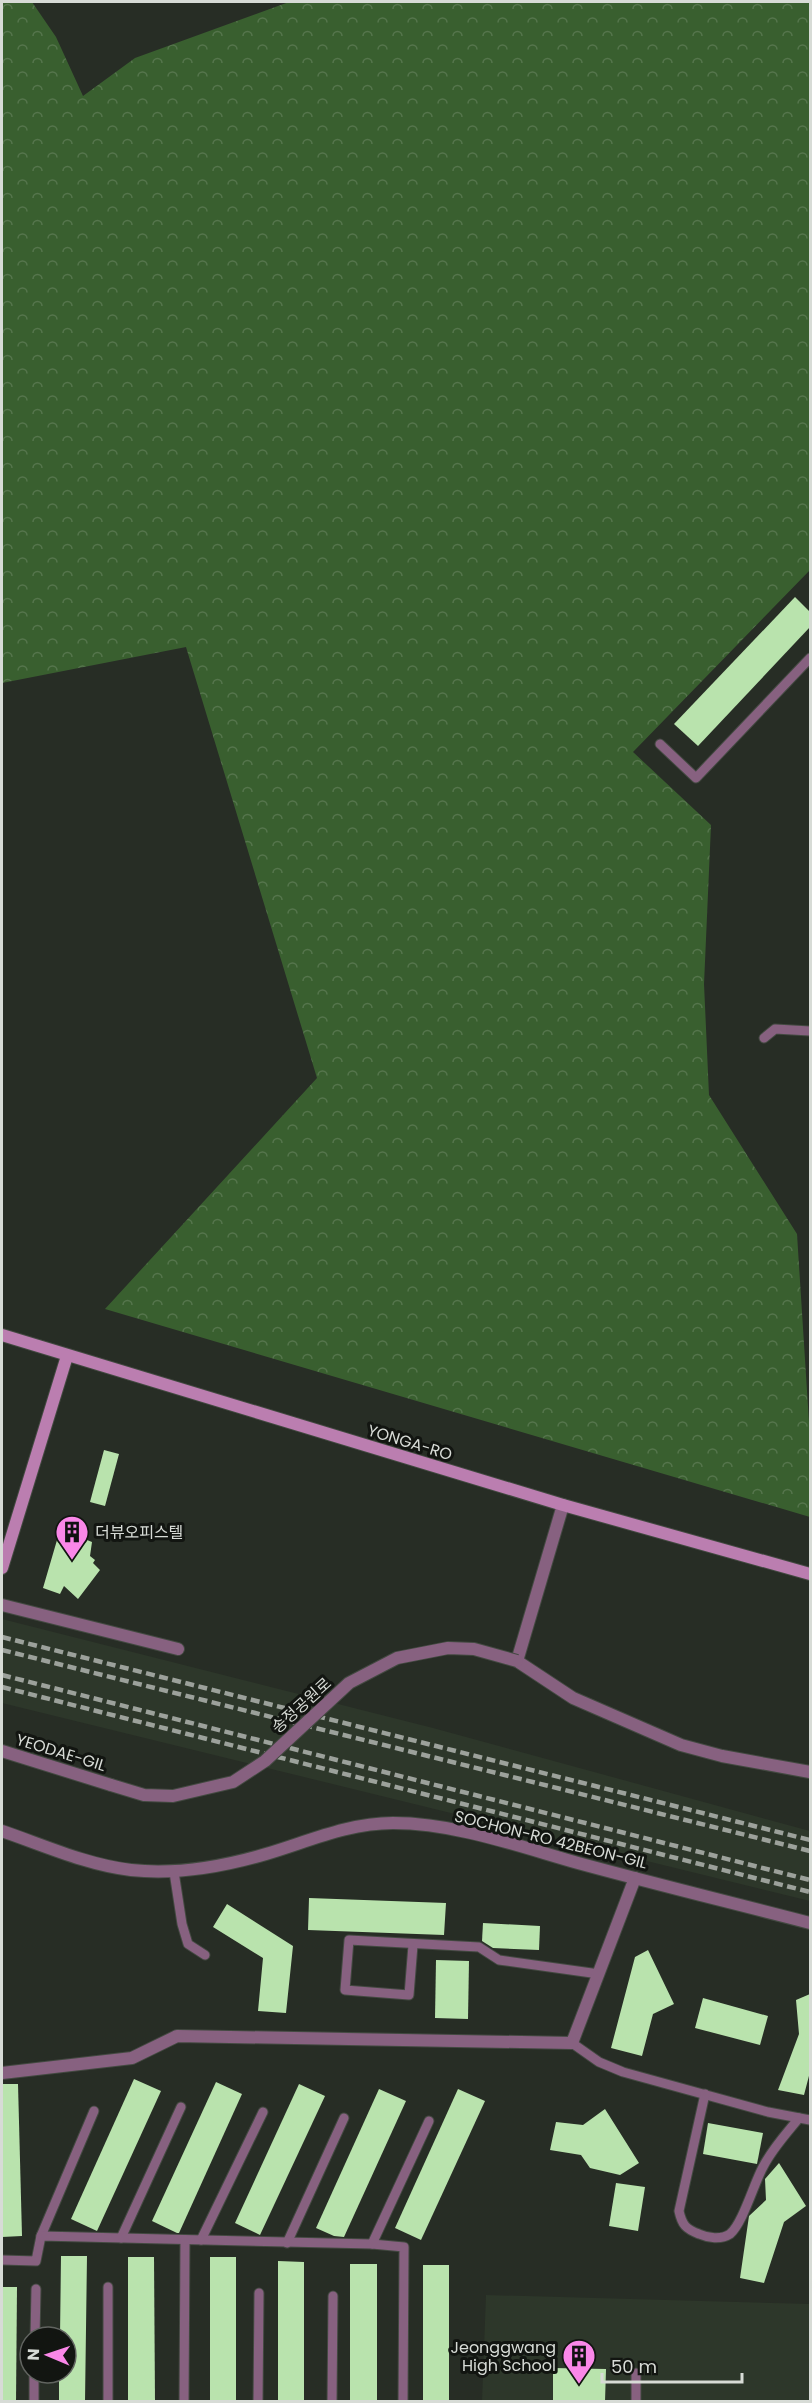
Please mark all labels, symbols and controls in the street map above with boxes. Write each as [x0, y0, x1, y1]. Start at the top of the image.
street label: YONGA-RO [365, 1419, 455, 1466]
building icon: 더뷰오피스텔 [54, 1514, 90, 1561]
place label: 더뷰오피스텔 [95, 1521, 183, 1544]
street label: 송정공원로 [266, 1672, 337, 1739]
street label: YEODAE-GIL [13, 1728, 109, 1777]
street label: SOCHON-RO 42BEON-GIL [452, 1804, 650, 1875]
north arrow [18, 2325, 78, 2385]
place label: Jeonggwang High School [450, 2336, 556, 2377]
building icon: Jeonggwang High School [561, 2338, 597, 2385]
scale bar [602, 2346, 742, 2384]
text: N [22, 2348, 45, 2361]
text: 50 m [611, 2354, 657, 2379]

